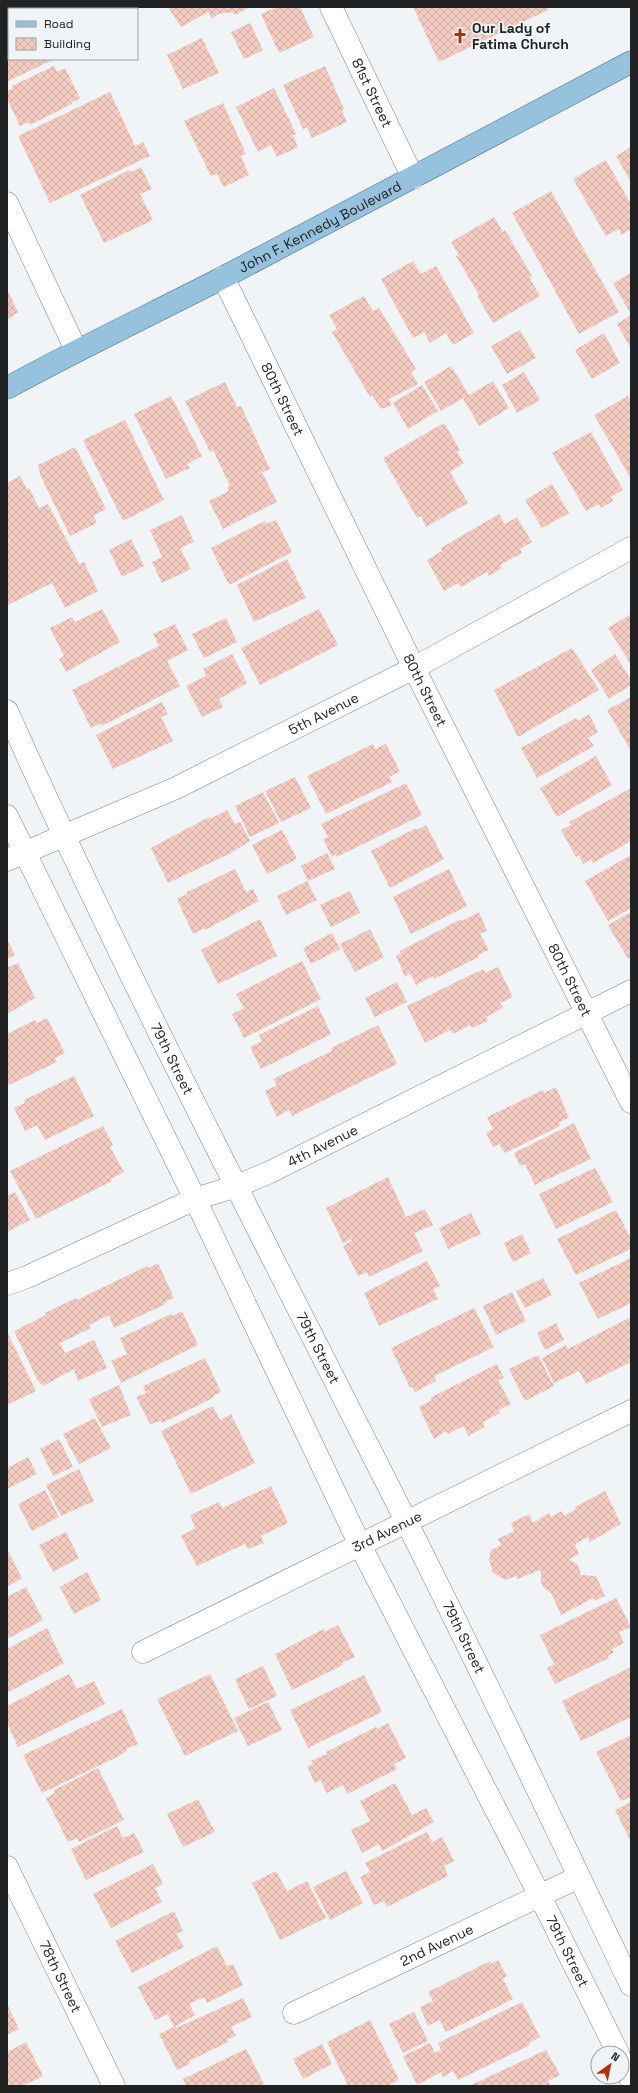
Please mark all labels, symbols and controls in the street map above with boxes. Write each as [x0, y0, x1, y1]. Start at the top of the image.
legend [8, 8, 138, 60]
text: Road [44, 16, 73, 32]
place label: Our Lady of Fatima Church [472, 19, 569, 53]
church icon: Our Lady of Fatima Church [451, 27, 469, 45]
text: Building [44, 36, 91, 52]
street label: 81st Street [348, 55, 396, 130]
street label: John F. Kennedy Boulevard [236, 177, 404, 277]
street label: 80th Street [257, 360, 308, 439]
street label: 80th Street [399, 651, 451, 730]
street label: 5th Avenue [285, 688, 362, 739]
street label: 80th Street [544, 941, 596, 1019]
street label: 79th Street [147, 1020, 198, 1098]
street label: 4th Avenue [284, 1120, 361, 1171]
street label: 79th Street [293, 1309, 344, 1387]
street label: 3rd Avenue [349, 1507, 425, 1556]
street label: 79th Street [439, 1598, 489, 1676]
street label: 79th Street [542, 1912, 593, 1990]
street label: 2nd Avenue [397, 1920, 476, 1970]
street label: 78th Street [35, 1938, 86, 2016]
north arrow [590, 2045, 630, 2085]
text: N [609, 2049, 622, 2064]

